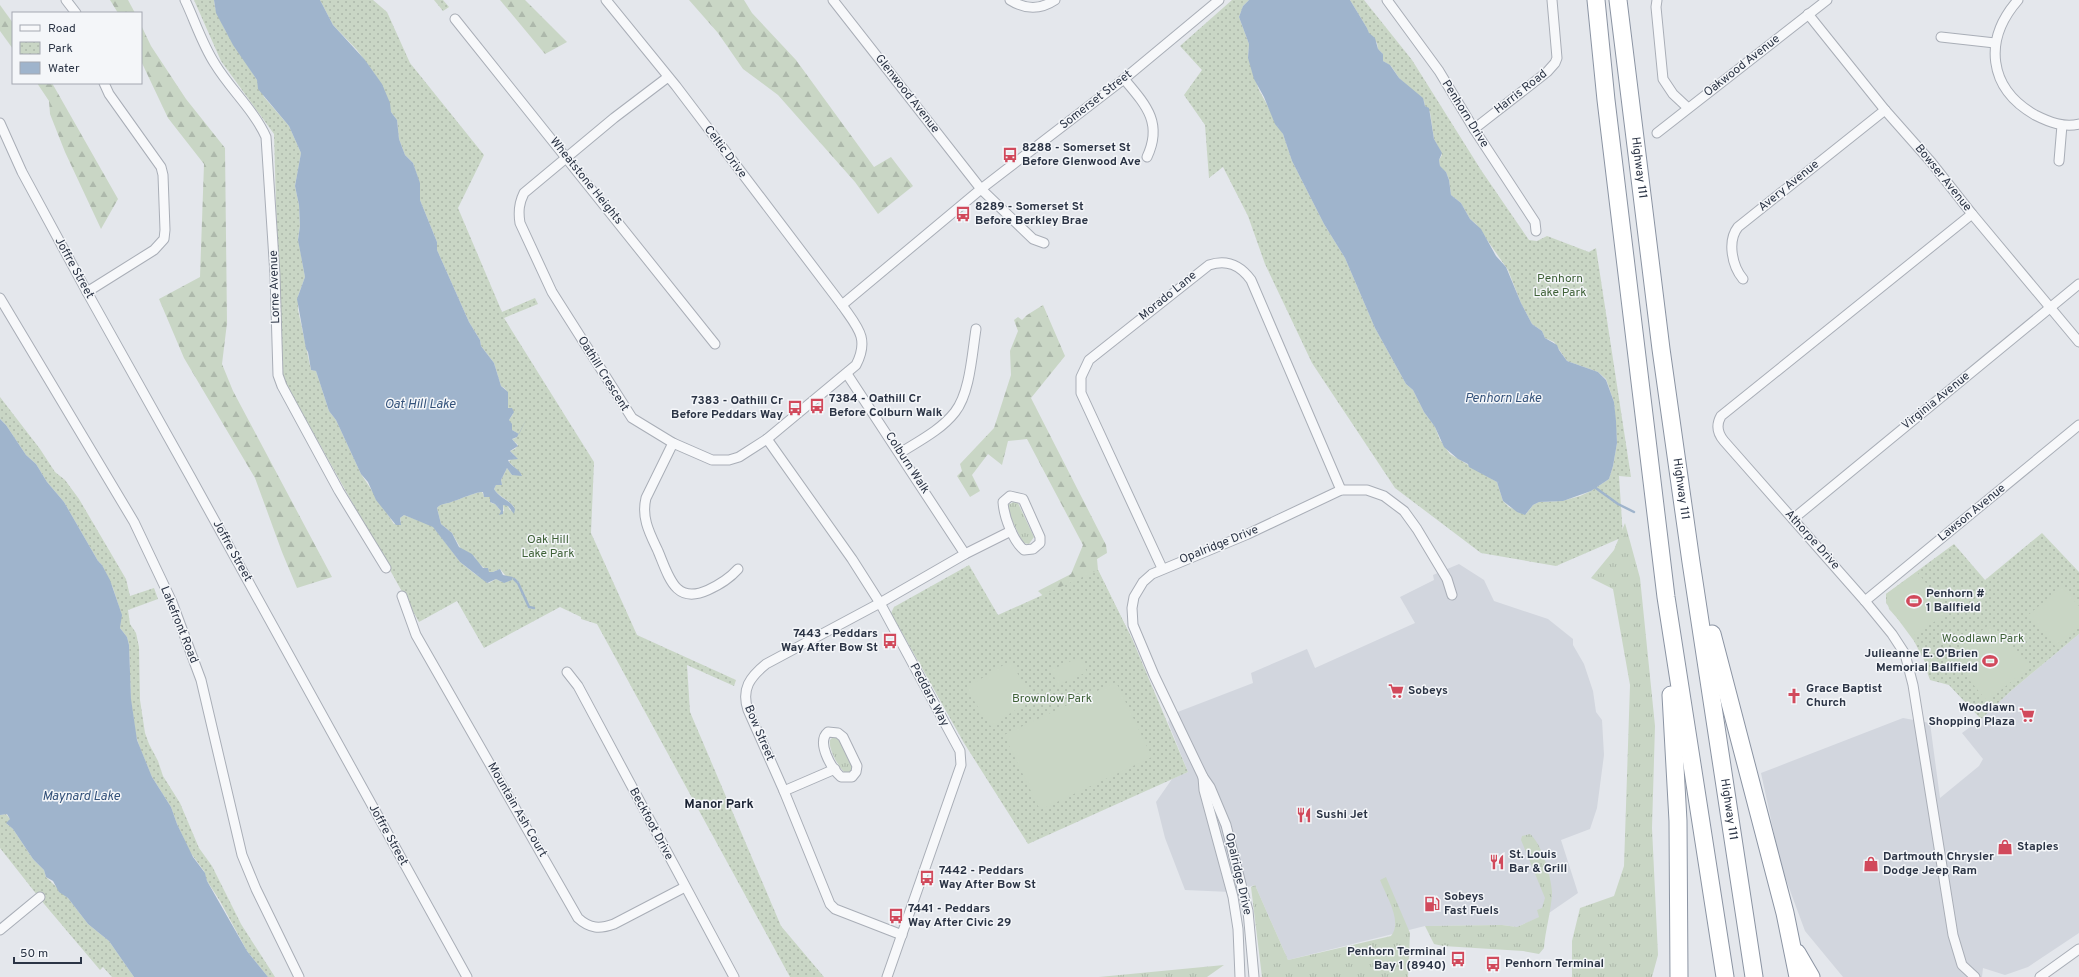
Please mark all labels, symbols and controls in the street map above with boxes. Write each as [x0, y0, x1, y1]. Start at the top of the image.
legend [12, 12, 142, 84]
text: Road [48, 21, 76, 37]
street label: Oakwood Avenue [1701, 31, 1783, 101]
text: Park [48, 41, 73, 57]
street label: Glenwood Avenue [871, 51, 943, 137]
text: Water [48, 61, 80, 77]
street label: Harris Road [1491, 66, 1551, 118]
street label: Somerset Street [1057, 67, 1135, 133]
street label: Penhorn Drive [1438, 77, 1492, 151]
street label: Celtic Drive [700, 122, 750, 182]
street label: Wheatstone Heights [546, 134, 626, 228]
street label: Highway 111 [1627, 136, 1650, 200]
place label: 8288 - Somerset St Before Glenwood Ave [1022, 140, 1141, 170]
street label: Bowser Avenue [1911, 141, 1975, 215]
bus stop icon: 8288 - Somerset St Before Glenwood Ave [1001, 146, 1019, 164]
street label: Avery Avenue [1755, 157, 1823, 215]
place label: 8289 - Somerset St Before Berkley Brae [975, 199, 1088, 229]
bus stop icon: 8289 - Somerset St Before Berkley Brae [954, 205, 972, 223]
street label: Joffre Street [51, 234, 97, 302]
street label: Lorne Avenue [266, 250, 284, 324]
street label: Morado Lane [1136, 268, 1200, 324]
park label: Penhorn Lake Park [1533, 271, 1587, 301]
street label: Oathill Crescent [574, 333, 632, 415]
street label: Virginia Avenue [1898, 368, 1974, 434]
place label: 7384 - Oathill Cr Before Colburn Walk [829, 391, 943, 421]
water label: Penhorn Lake [1465, 391, 1542, 407]
place label: 7383 - Oathill Cr Before Peddars Way [671, 393, 783, 423]
water label: Oat Hill Lake [385, 397, 456, 413]
bus stop icon: 7384 - Oathill Cr Before Colburn Walk [808, 397, 826, 415]
bus stop icon: 7383 - Oathill Cr Before Peddars Way [786, 399, 804, 417]
street label: Colburn Walk [881, 429, 933, 497]
street label: Highway 111 [1668, 457, 1693, 521]
street label: Lawson Avenue [1935, 481, 2009, 545]
street label: Athorpe Drive [1781, 507, 1843, 573]
street label: Joffre Street [209, 517, 255, 585]
street label: Opalridge Drive [1177, 522, 1261, 568]
park label: Oak Hill Lake Park [521, 532, 575, 562]
street label: Lakefront Road [156, 584, 202, 666]
place label: Penhorn # 1 Ballfield [1926, 586, 1985, 616]
sports icon: Penhorn # 1 Ballfield [1905, 592, 1923, 610]
place label: 7443 - Peddars Way After Bow St [781, 626, 878, 656]
park label: Woodlawn Park [1942, 631, 2024, 647]
bus stop icon: 7443 - Peddars Way After Bow St [881, 632, 899, 650]
place label: Julieanne E. O'Brien Memorial Ballfield [1864, 646, 1978, 676]
sports icon: Julieanne E. O'Brien Memorial Ballfield [1981, 652, 1999, 670]
street label: Peddars Way [906, 661, 952, 729]
place label: Grace Baptist Church [1806, 681, 1882, 711]
supermarket icon: Sobeys [1387, 682, 1405, 700]
place label: Sobeys [1408, 683, 1448, 699]
church icon: Grace Baptist Church [1785, 687, 1803, 705]
park label: Brownlow Park [1012, 691, 1092, 707]
place label: Woodlawn Shopping Plaza [1929, 700, 2015, 730]
street label: Bow Street [740, 703, 778, 763]
supermarket icon: Woodlawn Shopping Plaza [2018, 706, 2036, 724]
street label: Mountain Ash Court [483, 760, 551, 860]
street label: Highway 111 [1716, 777, 1741, 841]
street label: Beckfoot Drive [625, 785, 677, 863]
water label: Maynard Lake [42, 789, 120, 805]
district label: Manor Park [684, 797, 754, 813]
street label: Joffre Street [365, 801, 411, 869]
restaurant icon: Sushi Jet [1295, 806, 1313, 824]
place label: Sushi Jet [1316, 807, 1368, 823]
street label: Opalridge Drive [1221, 831, 1255, 917]
shop icon: Staples [1996, 838, 2014, 856]
place label: Staples [2017, 839, 2059, 855]
place label: St. Louis Bar & Grill [1509, 847, 1567, 877]
place label: Dartmouth Chrysler Dodge Jeep Ram [1883, 849, 1994, 879]
restaurant icon: St. Louis Bar & Grill [1488, 853, 1506, 871]
shop icon: Dartmouth Chrysler Dodge Jeep Ram [1862, 855, 1880, 873]
place label: 7442 - Peddars Way After Bow St [939, 863, 1036, 893]
bus stop icon: 7442 - Peddars Way After Bow St [918, 869, 936, 887]
place label: Sobeys Fast Fuels [1444, 889, 1499, 919]
fuel station icon: Sobeys Fast Fuels [1423, 895, 1441, 913]
place label: 7441 - Peddars Way After Civic 29 [908, 901, 1011, 931]
bus stop icon: 7441 - Peddars Way After Civic 29 [887, 907, 905, 925]
scale bar [14, 939, 81, 965]
place label: Penhorn Terminal Bay 1 (8940) [1347, 944, 1446, 974]
text: 50 m [20, 946, 48, 962]
bus stop icon: Penhorn Terminal Bay 1 (8940) [1449, 950, 1467, 968]
bus stop icon: Penhorn Terminal [1484, 955, 1502, 973]
place label: Penhorn Terminal [1505, 956, 1604, 972]

